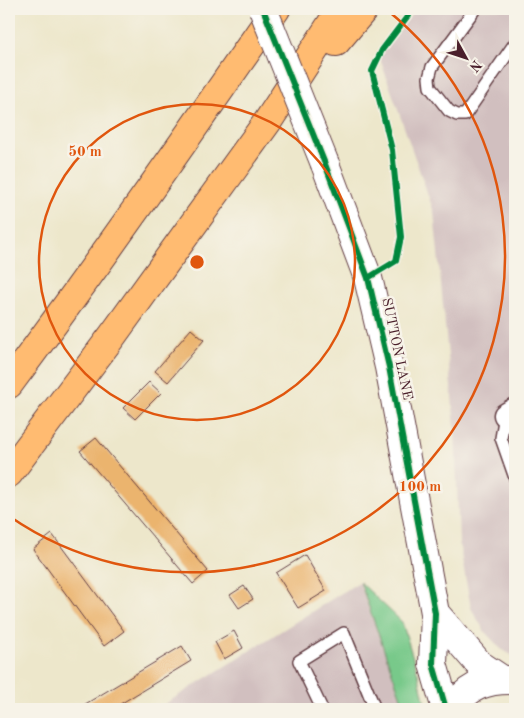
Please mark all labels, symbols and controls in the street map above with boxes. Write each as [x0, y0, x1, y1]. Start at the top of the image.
north arrow [442, 32, 492, 82]
text: N [466, 57, 484, 75]
text: 50 m [68, 145, 102, 160]
centre of rings [188, 253, 206, 271]
street label: SUTTON LANE [379, 297, 415, 401]
text: 100 m [399, 480, 441, 495]

